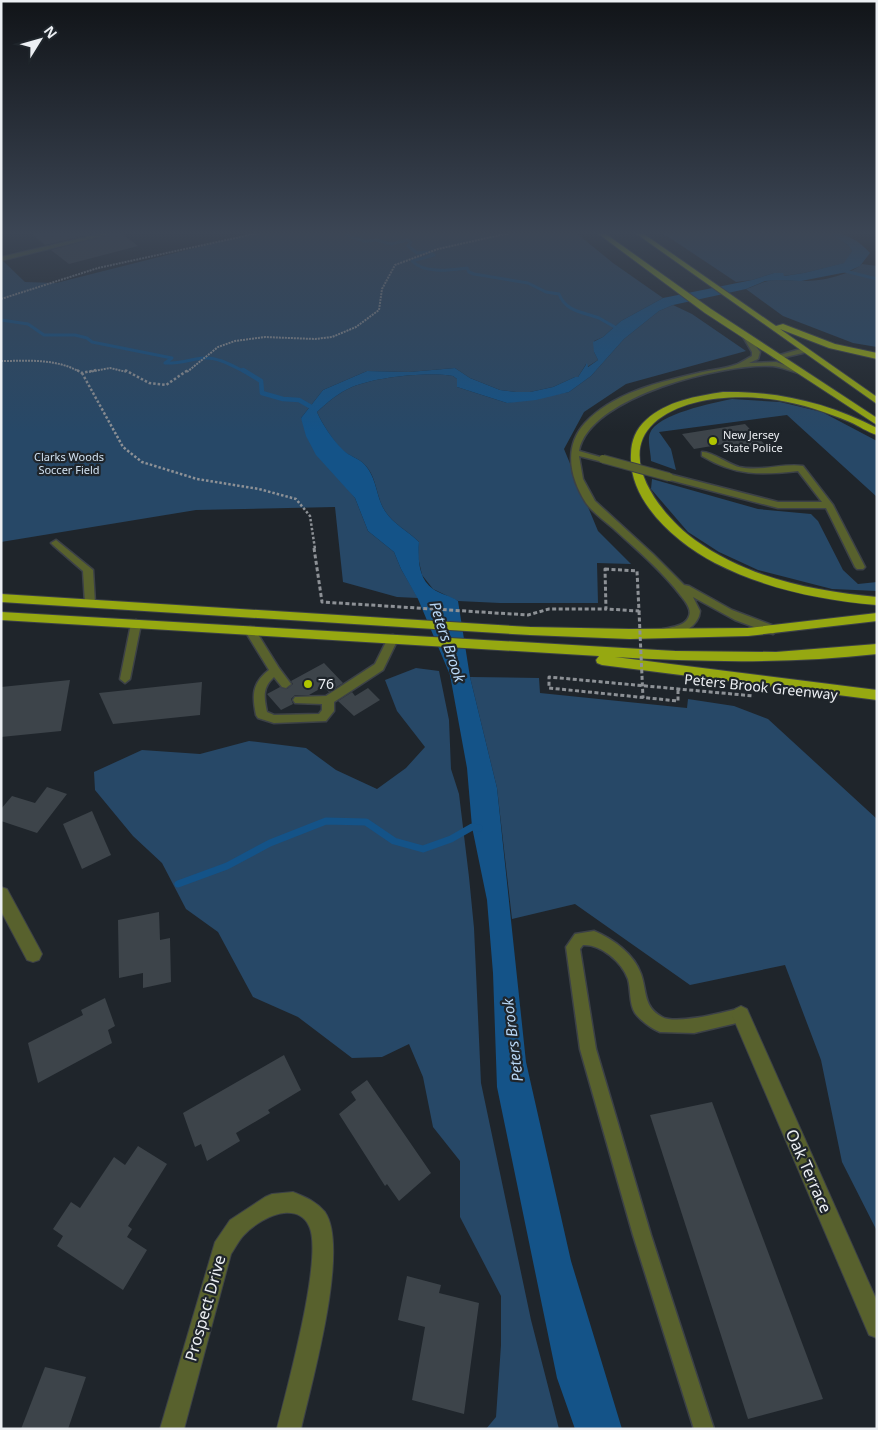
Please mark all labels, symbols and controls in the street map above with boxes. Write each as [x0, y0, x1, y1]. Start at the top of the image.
north arrow [15, 15, 65, 65]
text: N [40, 22, 62, 42]
place label: New Jersey State Police [723, 427, 783, 455]
marker: New Jersey State Police [707, 435, 719, 447]
park label: Clarks Woods Soccer Field [34, 449, 104, 477]
water label: Peters Brook [425, 599, 471, 685]
street label: Peters Brook Greenway [683, 669, 840, 704]
place label: 76 [318, 674, 334, 693]
marker: 76 [302, 678, 314, 690]
water label: Peters Brook [497, 997, 527, 1083]
street label: Oak Terrace [781, 1126, 837, 1216]
street label: Prospect Drive [179, 1252, 231, 1364]

